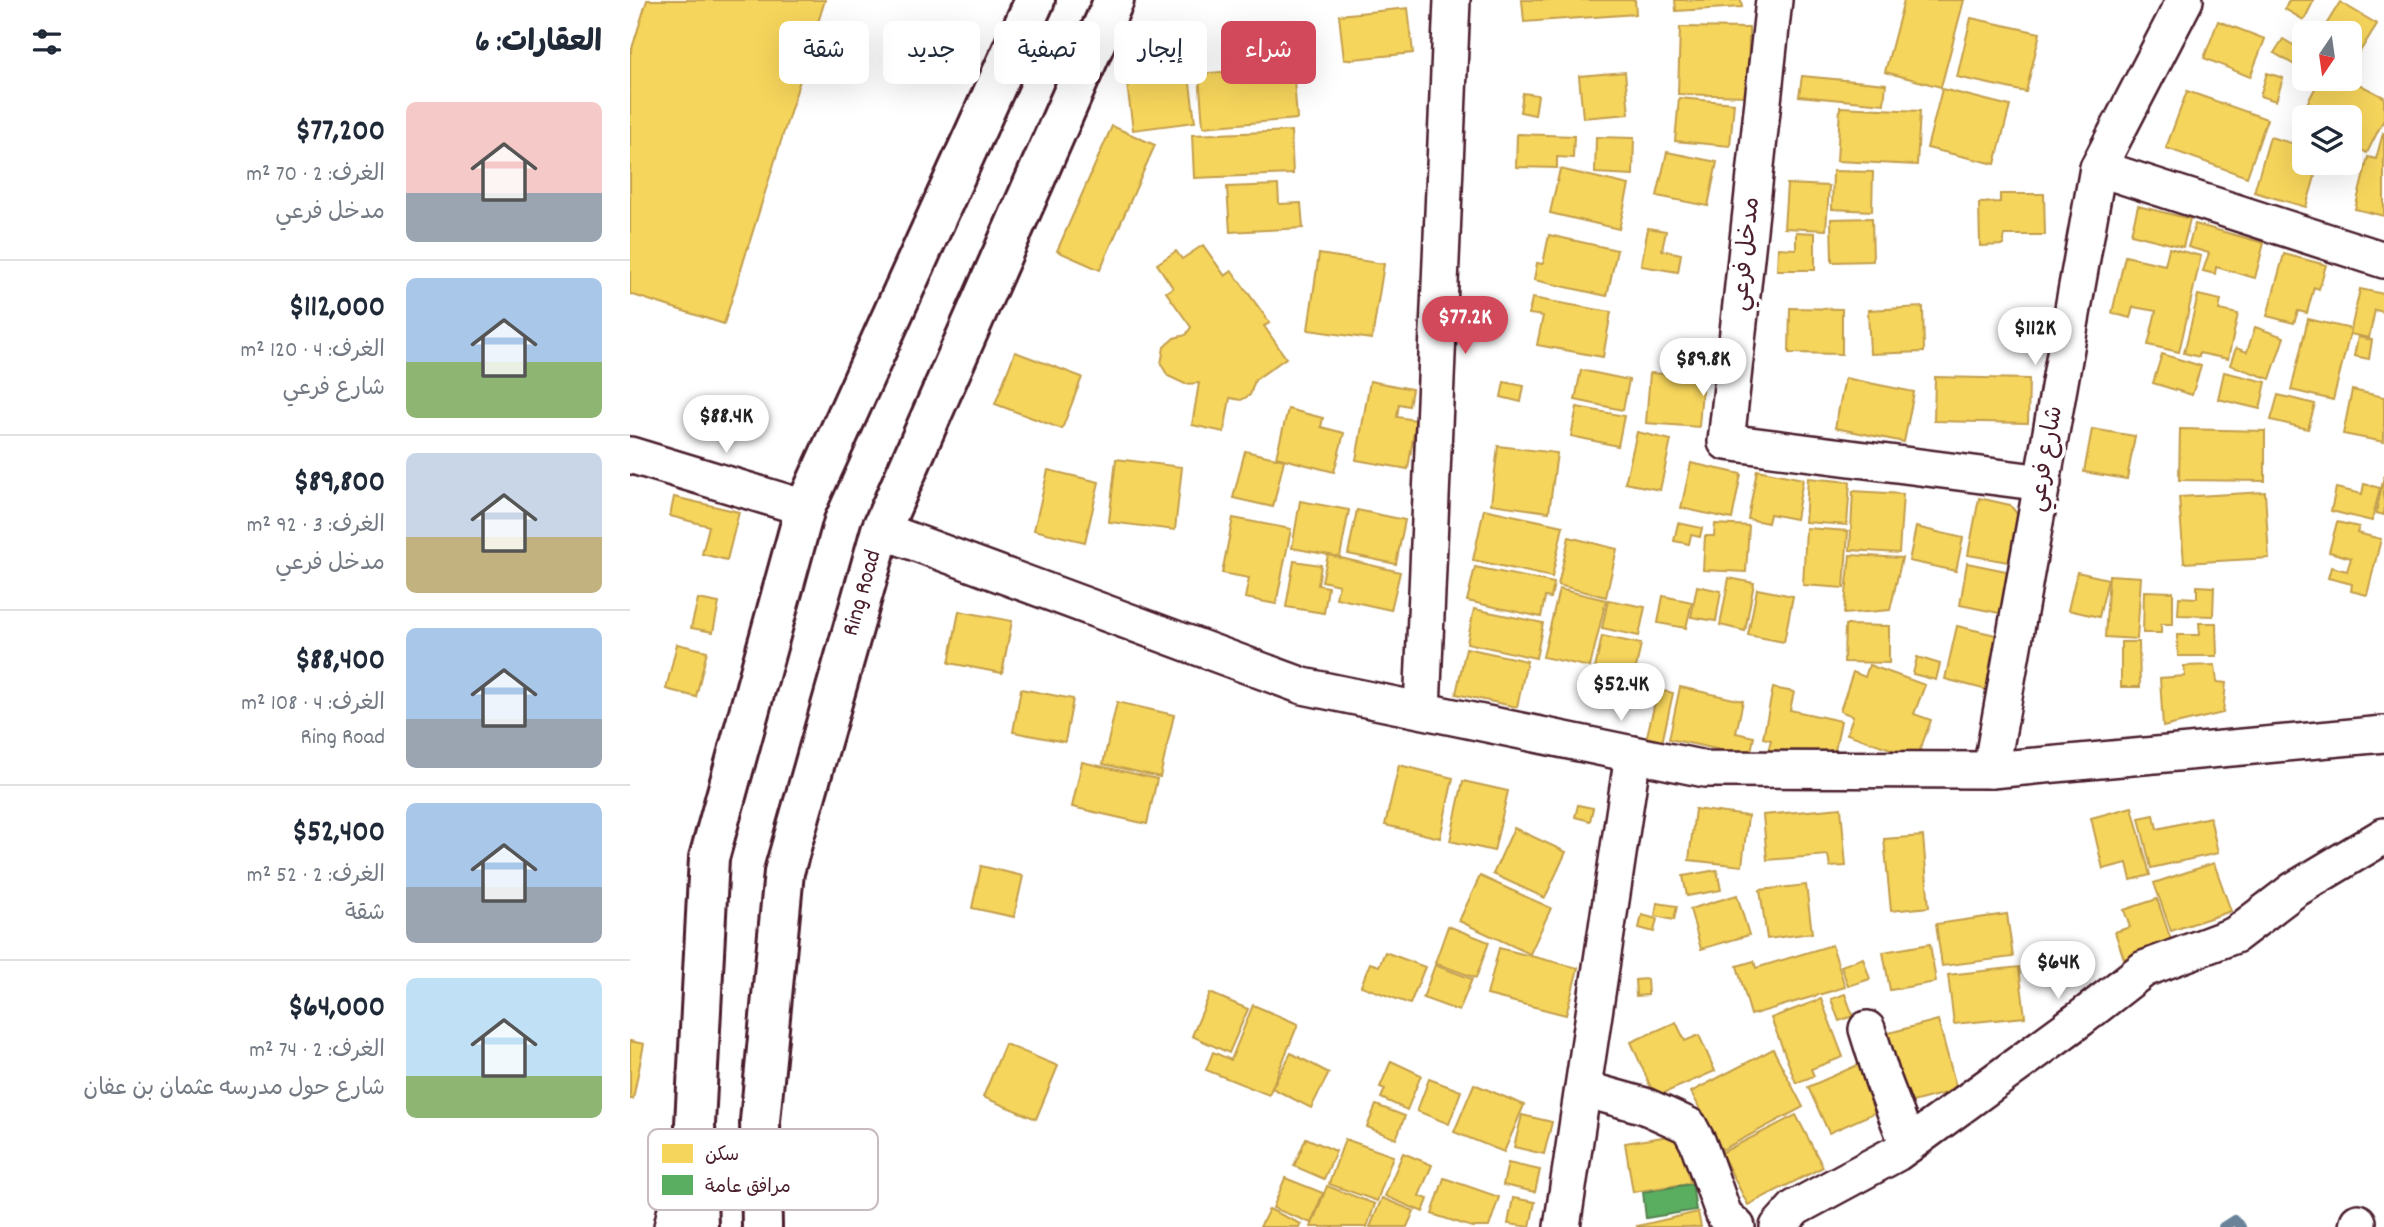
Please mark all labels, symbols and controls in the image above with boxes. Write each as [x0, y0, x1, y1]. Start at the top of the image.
chip: شقة [779, 21, 869, 84]
chip: جديد [883, 21, 980, 84]
chip: تصفية [994, 21, 1100, 84]
chip: إيجار [1114, 21, 1207, 84]
chip: شراء [1221, 21, 1316, 84]
north arrow [2292, 21, 2362, 91]
map controls [2292, 21, 2362, 175]
icon: filters [28, 23, 66, 61]
text: العقارات: 6 [475, 23, 602, 66]
button: layers [2292, 105, 2362, 175]
text: $77,200 [295, 112, 385, 155]
icon: home [462, 130, 546, 214]
text: الغرف: 2 · 70 m² [246, 159, 385, 192]
street label: مدخل فرعي [1724, 195, 1771, 313]
text: مدخل فرعي [275, 197, 385, 230]
text: $112,000 [289, 288, 385, 331]
pin: $77.2K [1408, 296, 1522, 356]
text: $77.2K [1438, 302, 1492, 335]
icon: home [462, 306, 546, 390]
pin: $112K [1986, 308, 2084, 367]
text: $112K [2014, 313, 2056, 346]
text: الغرف: 4 · 120 m² [240, 335, 385, 368]
pin: $89.8K [1646, 338, 1760, 398]
text: $89.8K [1675, 344, 1731, 377]
text: شارع فرعي [282, 373, 385, 406]
pin: $88.4K [669, 396, 783, 455]
text: $88.4K [699, 401, 753, 434]
street label: شارع فرعي [2021, 403, 2074, 515]
text: $89,800 [294, 463, 385, 506]
icon: home [462, 481, 546, 565]
text: الغرف: 3 · 92 m² [247, 510, 385, 543]
street label: Ring Road [835, 546, 891, 640]
text: مدخل فرعي [275, 548, 385, 581]
text: $88,400 [295, 641, 385, 684]
icon: home [462, 656, 546, 740]
pin: $52.4K [1564, 664, 1678, 723]
text: $52.4K [1593, 669, 1649, 702]
text: الغرف: 4 · 108 m² [241, 688, 385, 721]
text: Ring Road [301, 722, 385, 755]
text: $52,400 [292, 813, 385, 856]
icon: home [462, 831, 546, 915]
text: الغرف: 2 · 52 m² [247, 860, 385, 893]
text: شقة [345, 898, 385, 931]
pin: $64K [2017, 942, 2099, 1001]
text: $64K [2036, 947, 2080, 980]
text: $64,000 [288, 988, 385, 1031]
icon: home [462, 1006, 546, 1090]
text: الغرف: 2 · 74 m² [249, 1035, 385, 1068]
text: شارع حول مدرسه عثمان بن عفان [83, 1073, 385, 1106]
legend [648, 1129, 878, 1210]
text: سكن [705, 1143, 739, 1170]
text: مرافق عامة [705, 1175, 791, 1202]

